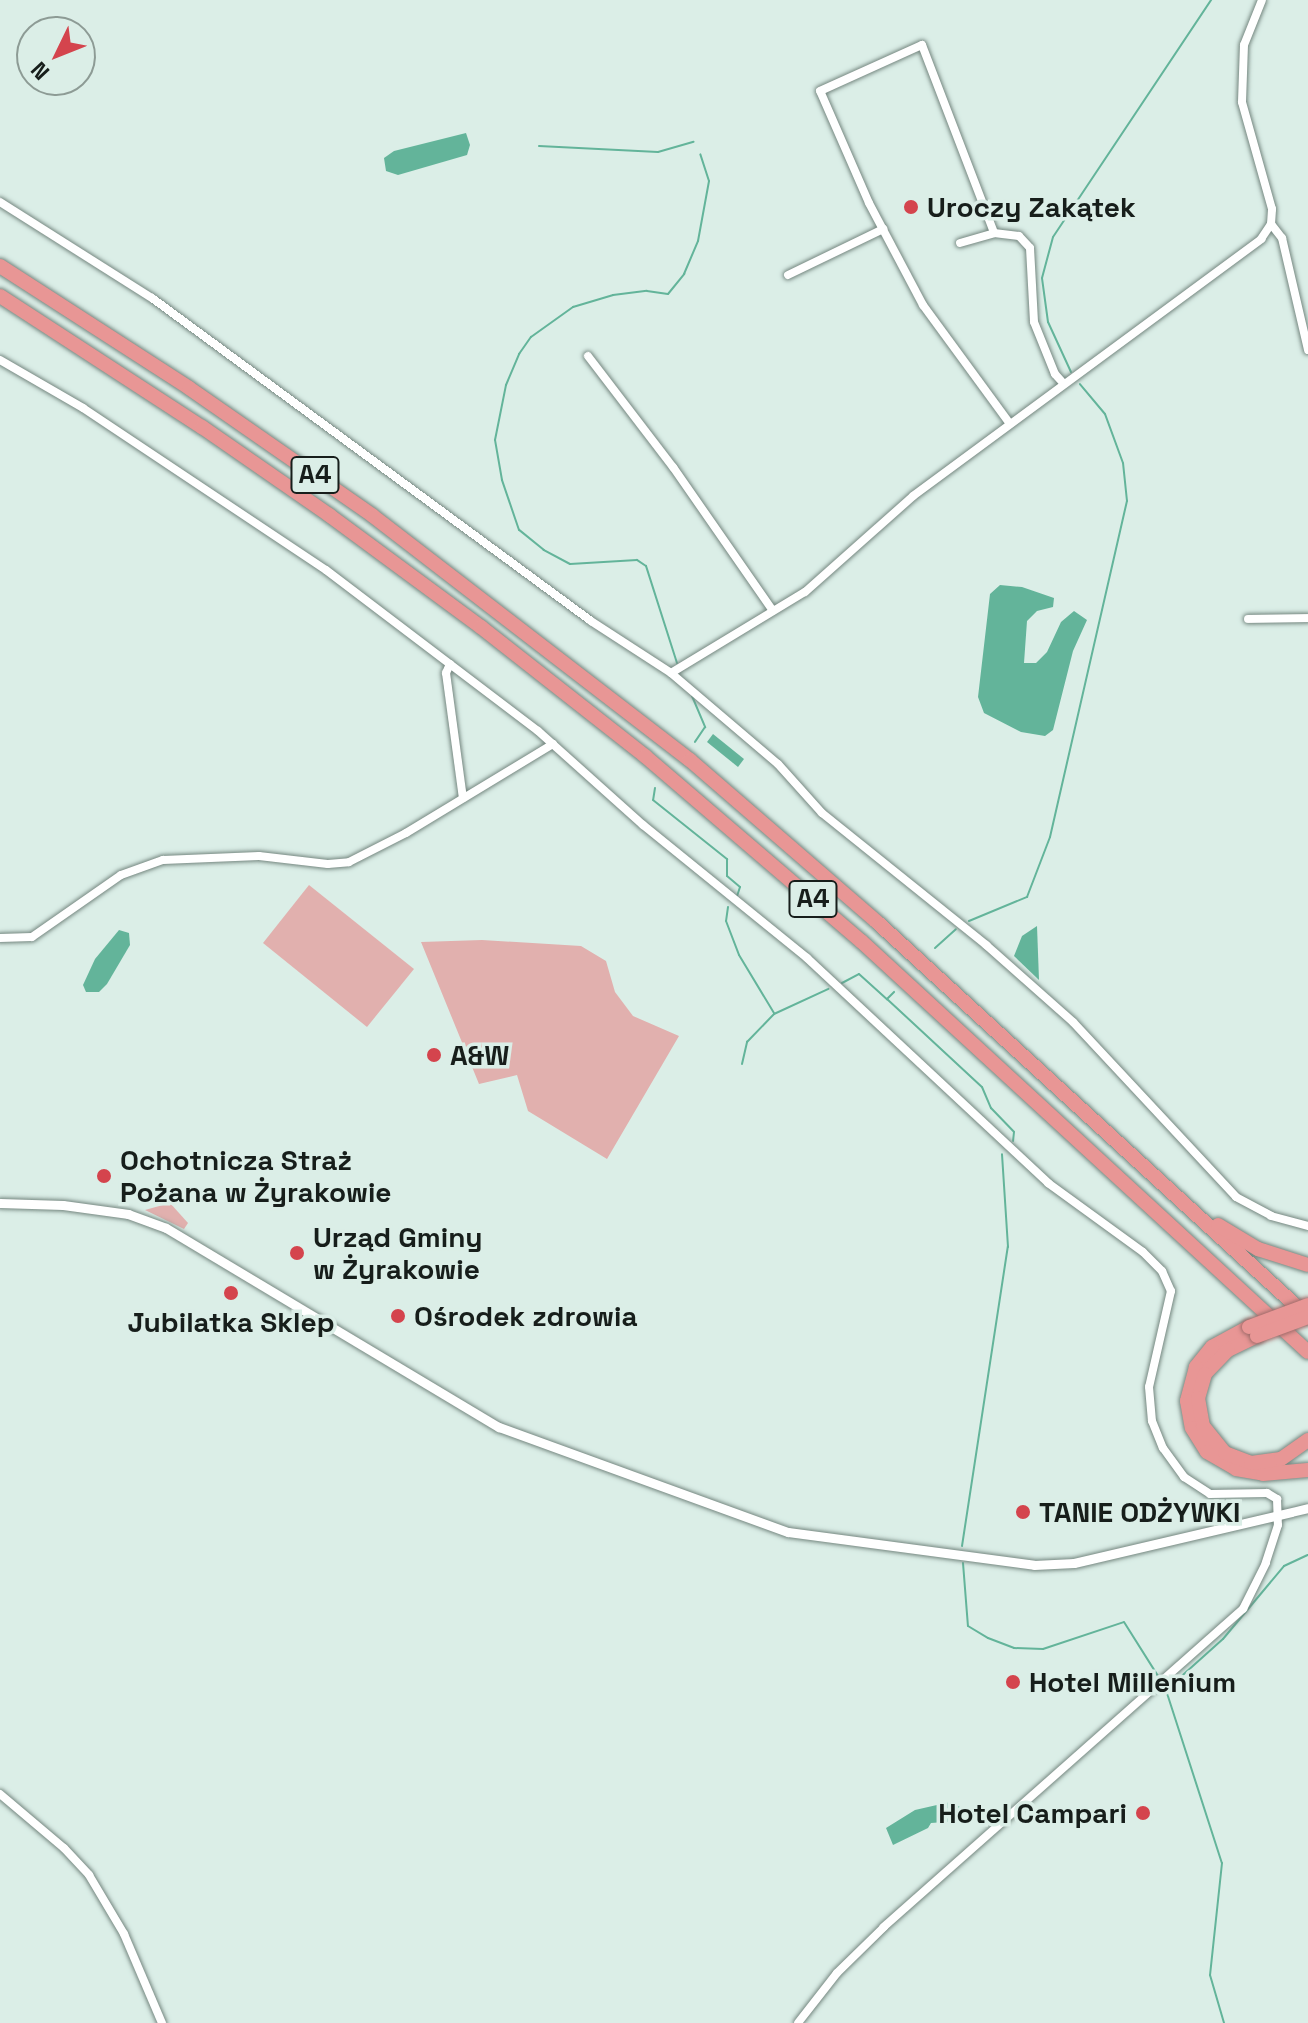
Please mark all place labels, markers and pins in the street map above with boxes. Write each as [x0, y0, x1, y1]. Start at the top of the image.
place label: Uroczy Zakątek [927, 190, 1136, 224]
marker: Uroczy Zakątek [902, 198, 920, 216]
place label: A&W [450, 1038, 509, 1072]
marker: A&W [425, 1046, 443, 1064]
place label: Ochotnicza Straż Pożana w Żyrakowie [120, 1143, 392, 1209]
marker: Ochotnicza Straż Pożana w Żyrakowie [95, 1167, 113, 1185]
place label: Urząd Gminy w Żyrakowie [313, 1220, 482, 1286]
marker: Urząd Gminy w Żyrakowie [288, 1244, 306, 1262]
marker: Jubilatka Sklep [222, 1284, 240, 1302]
place label: Ośrodek zdrowia [414, 1299, 638, 1333]
place label: Jubilatka Sklep [127, 1305, 335, 1339]
marker: Ośrodek zdrowia [389, 1307, 407, 1325]
place label: TANIE ODŻYWKI [1039, 1495, 1240, 1529]
marker: TANIE ODŻYWKI [1014, 1503, 1032, 1521]
place label: Hotel Millenium [1029, 1665, 1236, 1699]
marker: Hotel Millenium [1004, 1673, 1022, 1691]
place label: Hotel Campari [938, 1796, 1127, 1830]
marker: Hotel Campari [1134, 1804, 1152, 1822]

